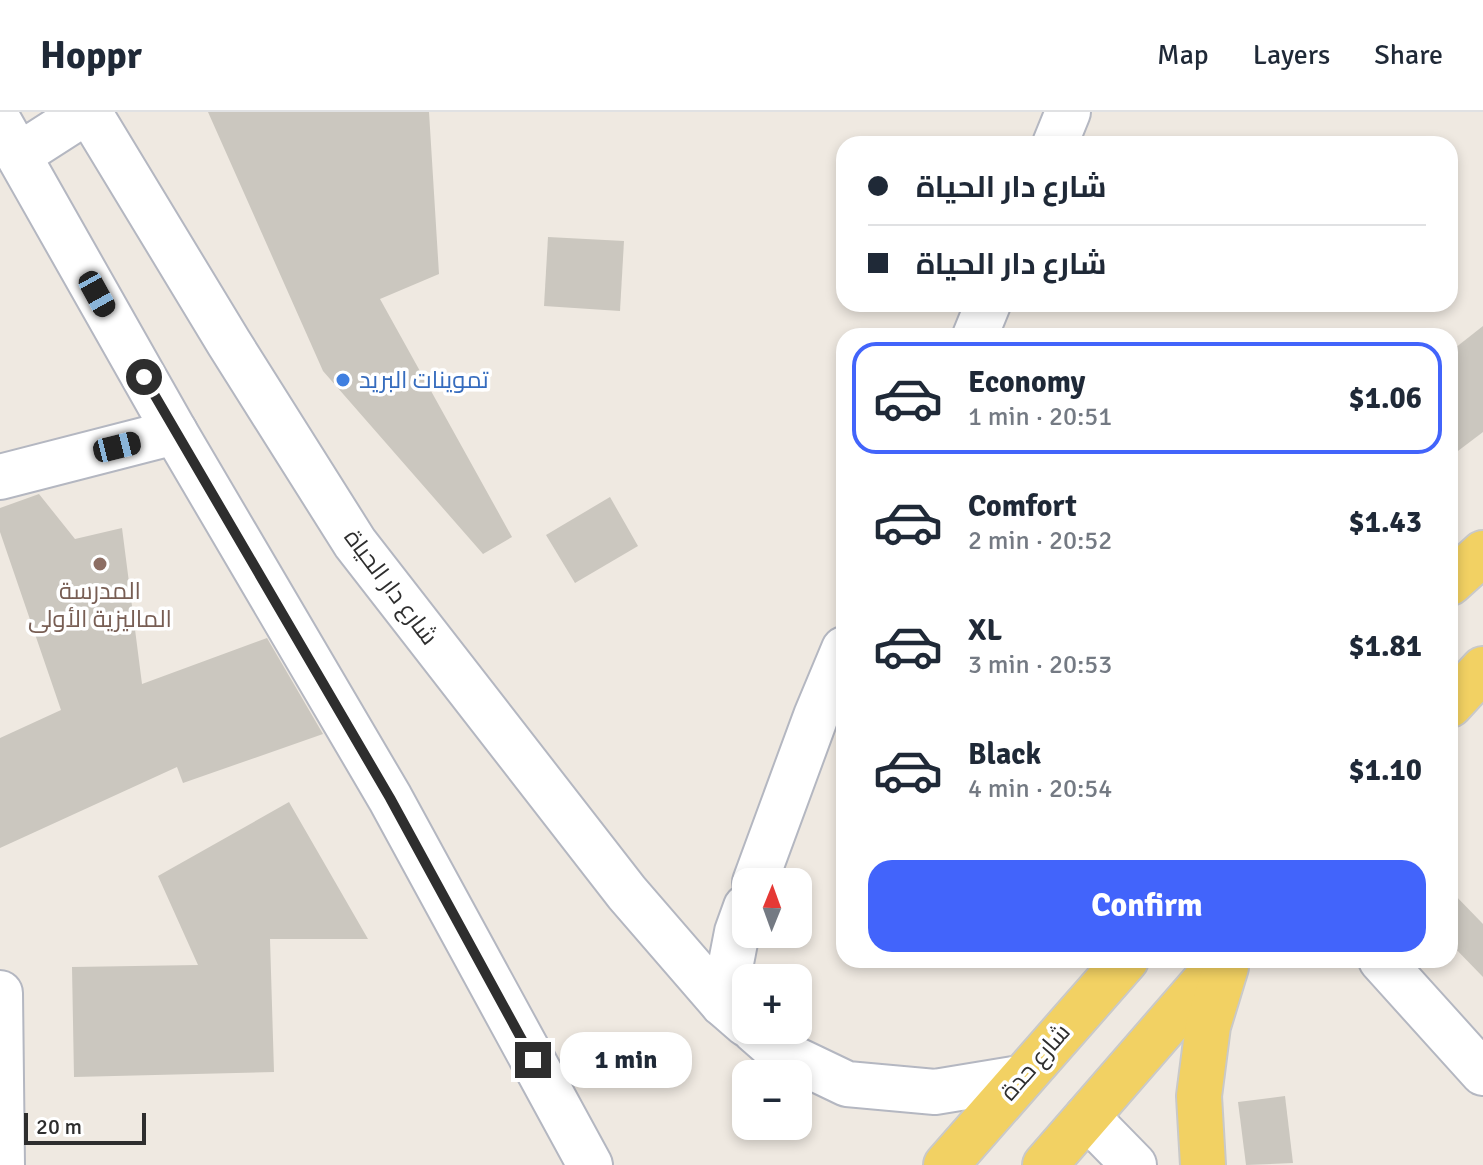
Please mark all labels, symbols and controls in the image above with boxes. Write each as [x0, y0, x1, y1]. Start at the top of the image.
text: Hoppr [40, 32, 142, 79]
text: Map [1157, 38, 1209, 72]
text: Layers [1253, 38, 1330, 72]
text: Share [1374, 38, 1443, 72]
text: شارع دار الحياة [916, 169, 1106, 206]
text: شارع دار الحياة [916, 246, 1106, 283]
car [75, 267, 119, 321]
route start [126, 359, 162, 395]
icon: car [872, 362, 944, 434]
text: Economy [968, 364, 1085, 401]
place label: تموينات البريد [359, 365, 489, 395]
marker: تموينات البريد [334, 371, 352, 389]
text: $1.06 [1349, 380, 1422, 417]
text: 1 min · 20:51 [968, 401, 1112, 433]
car [91, 430, 143, 464]
icon: car [872, 486, 944, 558]
text: Comfort [968, 488, 1077, 525]
text: $1.43 [1349, 504, 1422, 541]
street label: شارع دار الحياة [337, 523, 444, 651]
text: 2 min · 20:52 [968, 525, 1112, 557]
marker: المدرسة الماليزية الأولى [91, 555, 109, 573]
place label: المدرسة الماليزية الأولى [28, 576, 172, 634]
icon: car [872, 610, 944, 682]
text: XL [968, 612, 1002, 649]
text: $1.81 [1349, 628, 1422, 665]
text: 3 min · 20:53 [968, 649, 1112, 681]
icon: car [872, 734, 944, 806]
text: Black [968, 736, 1041, 773]
text: $1.10 [1349, 752, 1422, 789]
text: 4 min · 20:54 [968, 773, 1112, 805]
button: Confirm [868, 860, 1426, 952]
north arrow [732, 868, 812, 948]
map controls [732, 868, 812, 1140]
button: + [732, 964, 812, 1044]
street label: شارع حدة [994, 1017, 1077, 1107]
callout: 1 min [561, 1032, 693, 1088]
route end [515, 1042, 551, 1078]
text: 1 min [595, 1044, 657, 1076]
button: − [732, 1060, 812, 1140]
scale bar [24, 1109, 146, 1145]
text: 20 m [36, 1113, 82, 1140]

